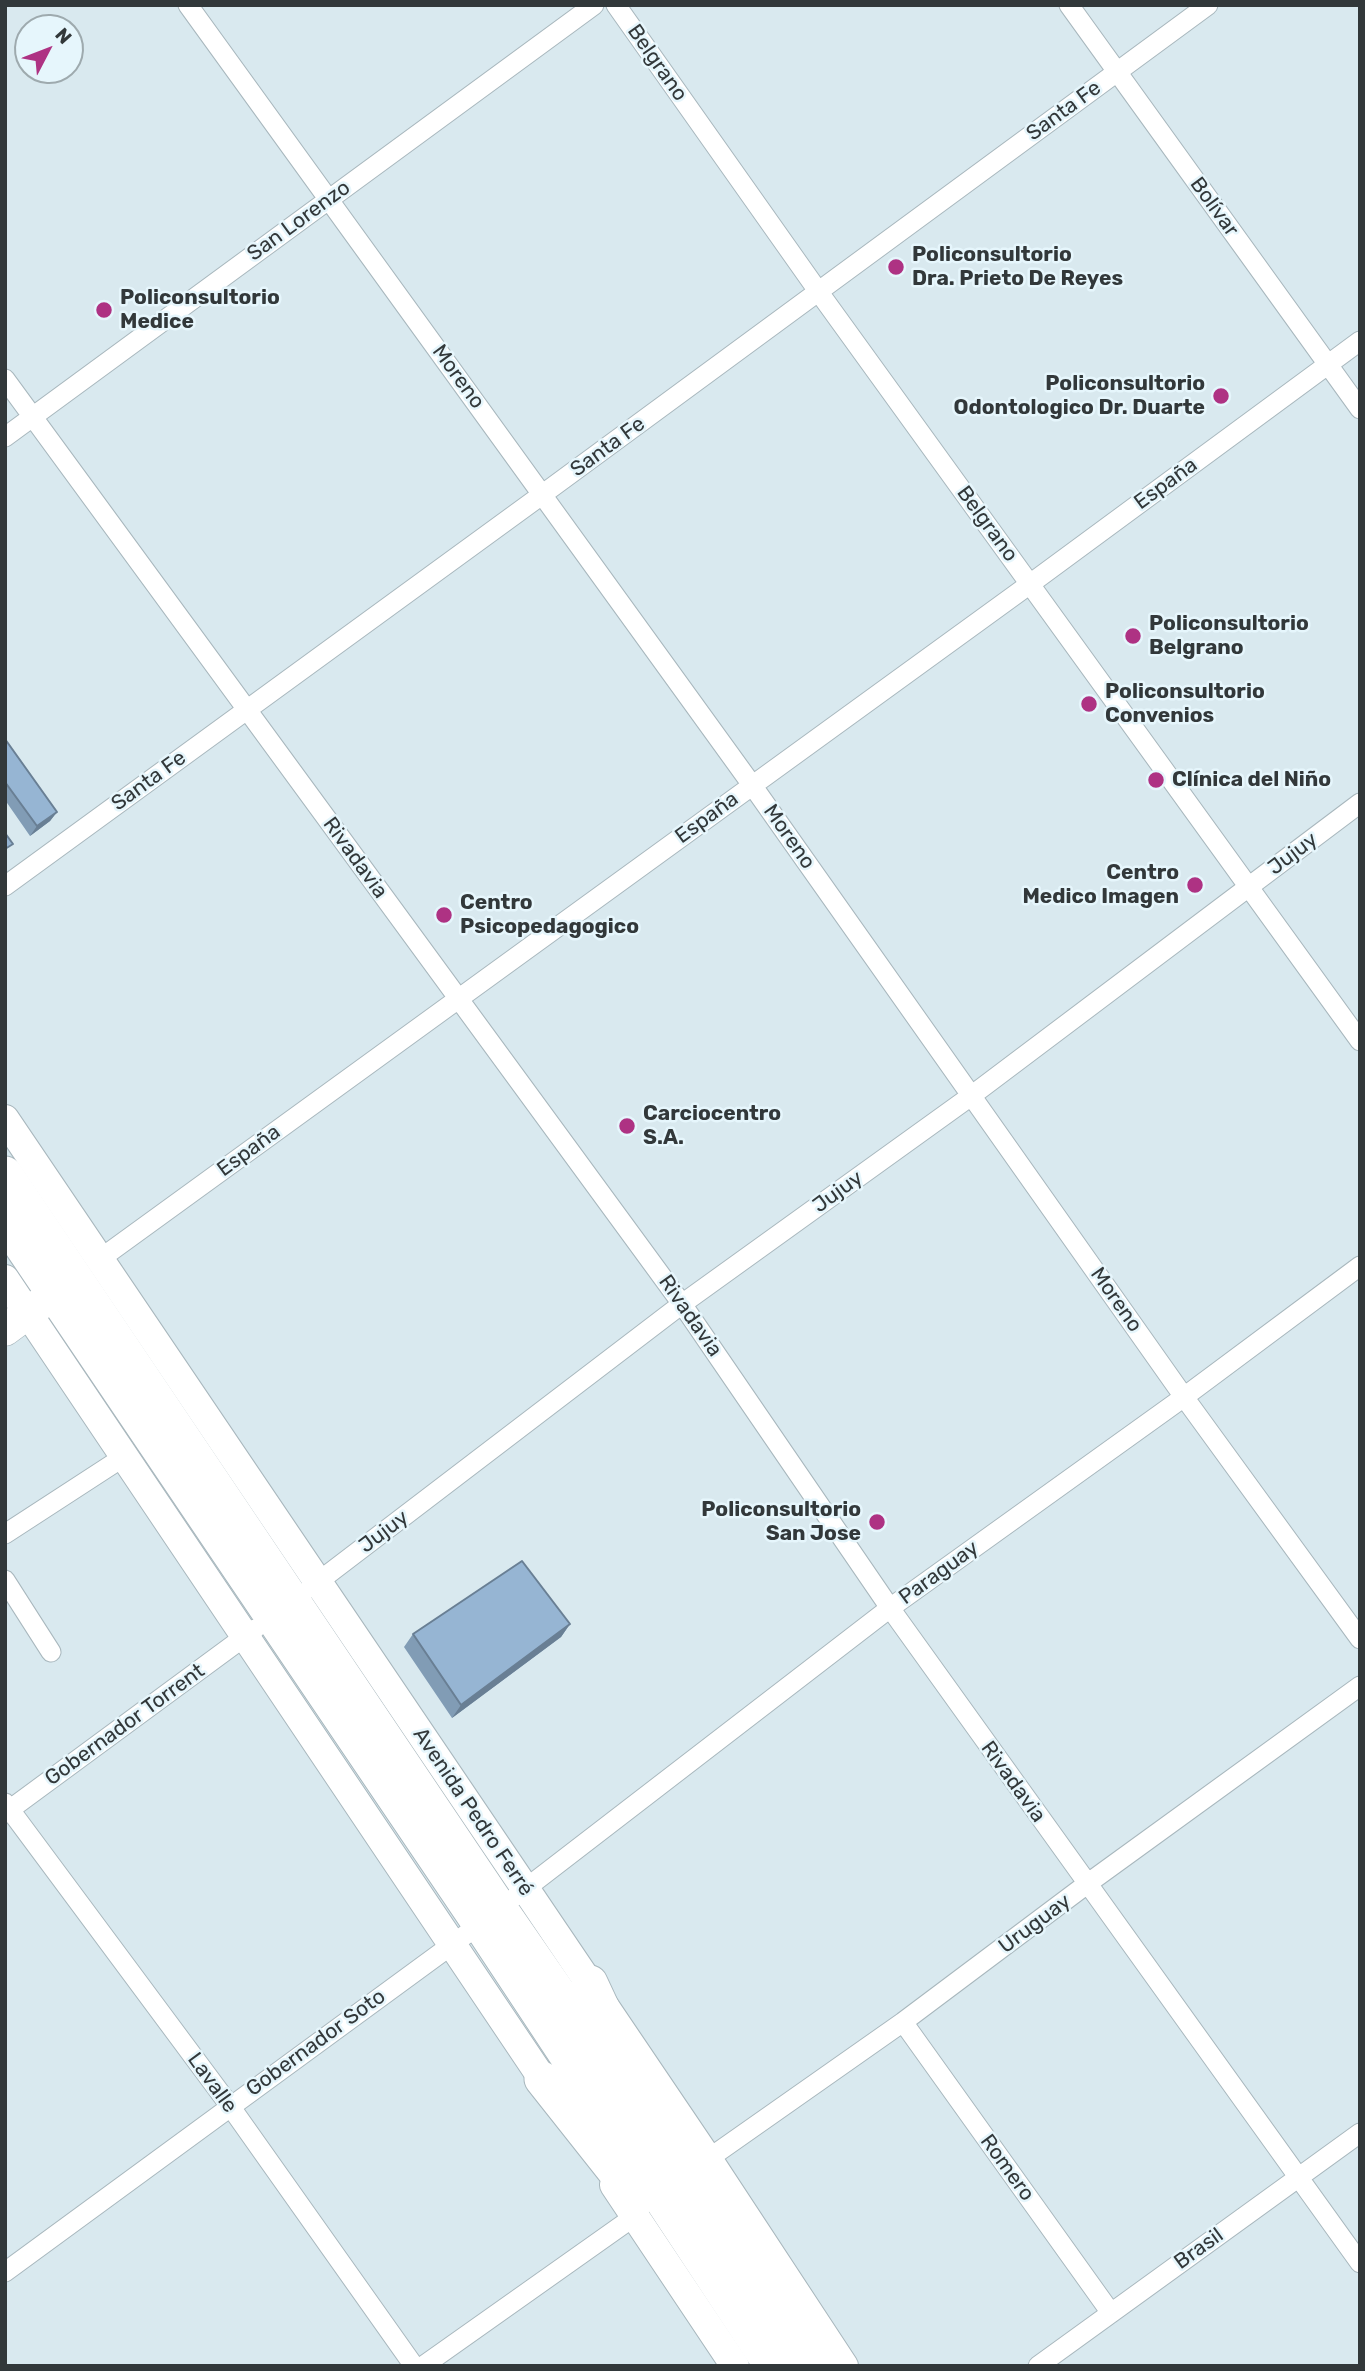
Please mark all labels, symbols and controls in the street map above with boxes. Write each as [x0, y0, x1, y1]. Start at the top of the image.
north arrow [14, 14, 84, 84]
street label: Belgrano [622, 20, 692, 106]
text: N [50, 23, 77, 49]
street label: Santa Fe [1022, 76, 1106, 146]
street label: Bolívar [1184, 172, 1244, 242]
street label: San Lorenzo [243, 175, 355, 267]
place label: Policonsultorio Dra. Prieto De Reyes [912, 242, 1123, 292]
marker: Policonsultorio Dra. Prieto De Reyes [886, 257, 906, 277]
place label: Policonsultorio Medice [120, 285, 280, 335]
marker: Policonsultorio Medice [94, 300, 114, 320]
street label: Moreno [426, 340, 490, 414]
place label: Policonsultorio Odontologico Dr. Duarte [954, 371, 1205, 421]
marker: Policonsultorio Odontologico Dr. Duarte [1211, 386, 1231, 406]
street label: Santa Fe [566, 412, 650, 482]
street label: España [1130, 453, 1202, 515]
street label: Belgrano [951, 481, 1023, 567]
place label: Policonsultorio Belgrano [1149, 611, 1309, 661]
marker: Policonsultorio Belgrano [1123, 626, 1143, 646]
place label: Policonsultorio Convenios [1105, 679, 1265, 729]
marker: Policonsultorio Convenios [1079, 694, 1099, 714]
street label: Santa Fe [107, 746, 191, 816]
place label: Clínica del Niño [1172, 767, 1331, 793]
marker: Clínica del Niño [1146, 770, 1166, 790]
street label: España [671, 787, 743, 849]
street label: Moreno [758, 800, 820, 874]
street label: Rivadavia [317, 813, 393, 903]
street label: Jujuy [1263, 827, 1323, 881]
place label: Centro Medico Imagen [1022, 860, 1179, 910]
marker: Centro Medico Imagen [1185, 875, 1205, 895]
place label: Centro Psicopedagogico [460, 890, 639, 940]
marker: Centro Psicopedagogico [434, 905, 454, 925]
place label: Carciocentro S.A. [643, 1101, 781, 1151]
marker: Carciocentro S.A. [617, 1116, 637, 1136]
street label: España [213, 1120, 285, 1182]
street label: Jujuy [808, 1165, 868, 1219]
street label: Moreno [1085, 1263, 1147, 1337]
street label: Rivadavia [653, 1270, 727, 1362]
place label: Policonsultorio San Jose [701, 1497, 861, 1547]
street label: Jujuy [354, 1505, 414, 1559]
marker: Policonsultorio San Jose [867, 1512, 887, 1532]
street label: Paraguay [894, 1536, 984, 1610]
street label: Gobernador Torrent [40, 1659, 210, 1791]
street label: Avenida Pedro Ferré [407, 1723, 539, 1901]
street label: Rivadavia [975, 1737, 1051, 1827]
street label: Uruguay [994, 1889, 1076, 1959]
street label: Gobernador Soto [242, 1984, 390, 2102]
street label: Lavalle [182, 2048, 242, 2118]
street label: Romero [974, 2130, 1040, 2206]
street label: Brasil [1170, 2223, 1228, 2275]

